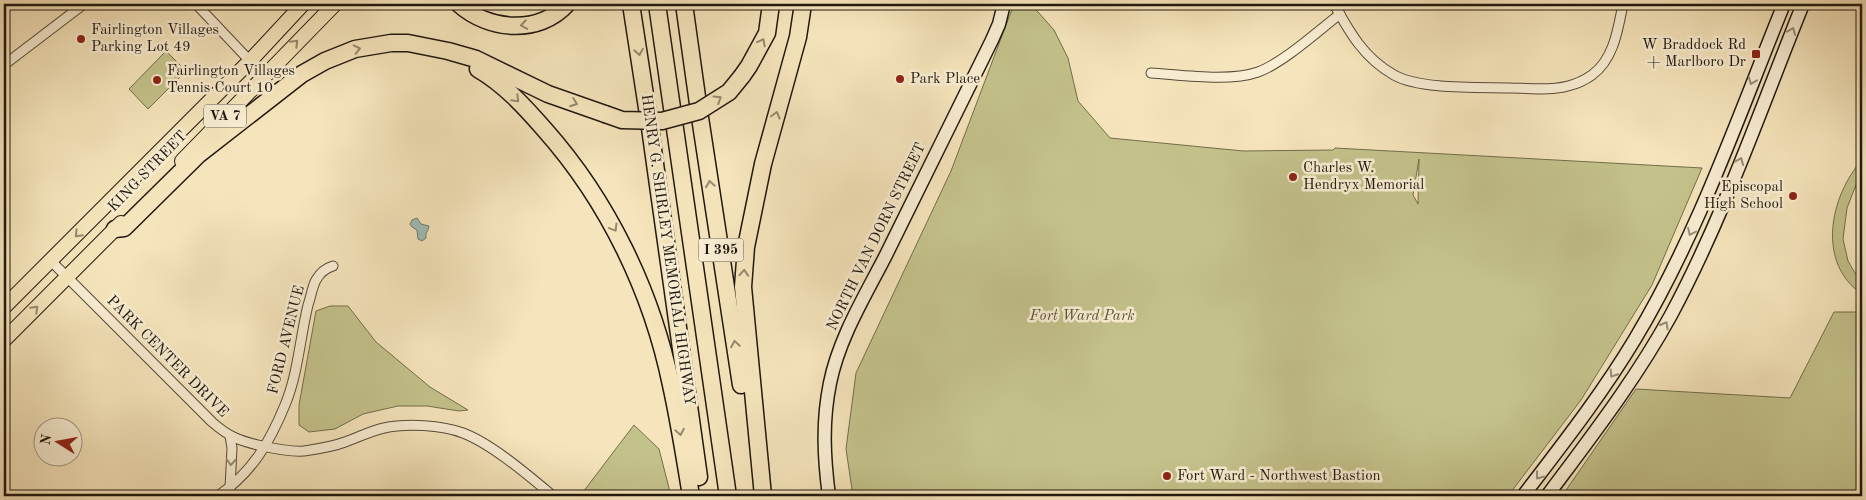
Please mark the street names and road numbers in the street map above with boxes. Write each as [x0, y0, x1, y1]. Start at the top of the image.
street label: HENRY G. SHIRLEY MEMORIAL HIGHWAY [638, 93, 696, 407]
road number: VA 7 [204, 104, 246, 128]
street label: KING STREET [106, 129, 190, 215]
street label: NORTH VAN DORN STREET [825, 141, 929, 333]
road number: I 395 [698, 238, 744, 262]
street label: FORD AVENUE [266, 284, 308, 396]
street label: PARK CENTER DRIVE [103, 293, 231, 421]

